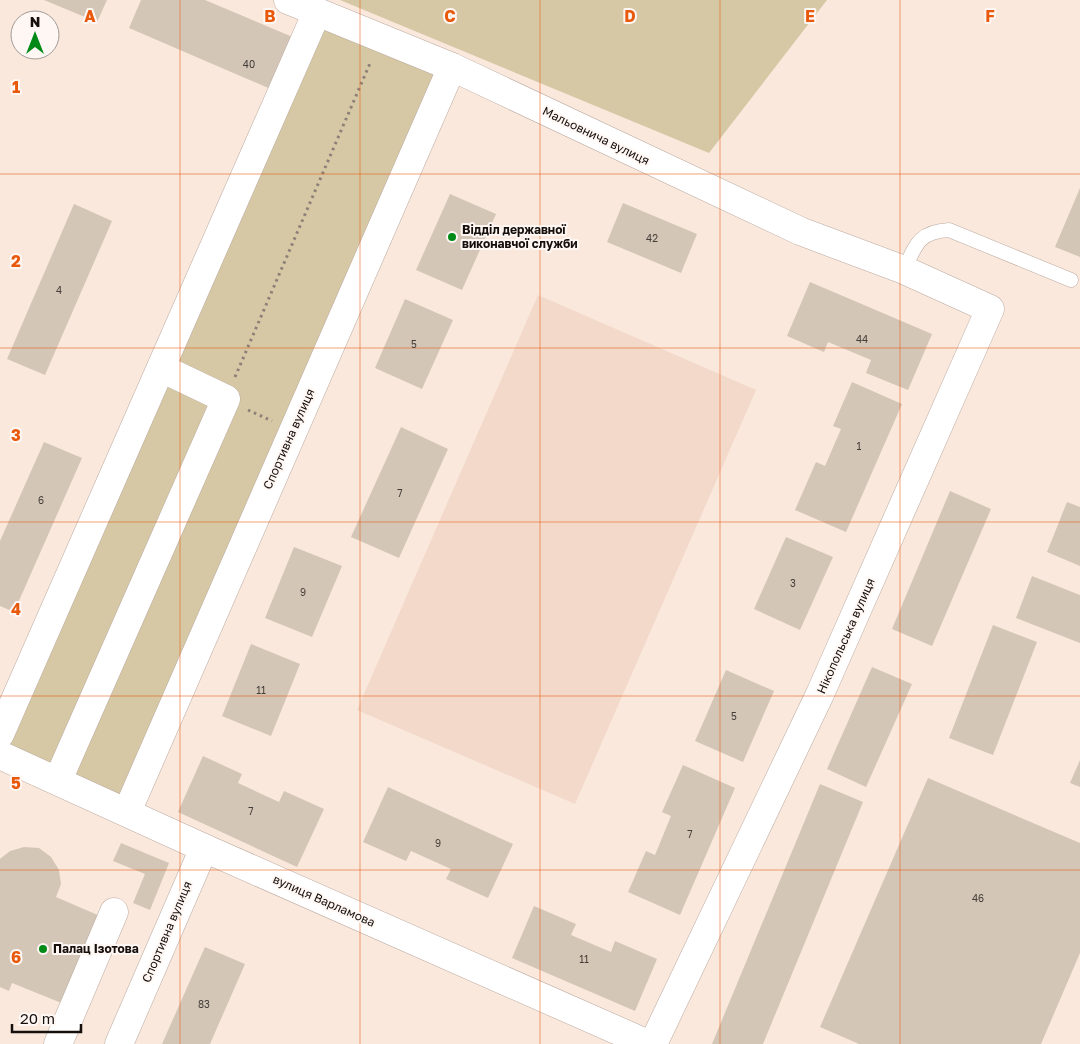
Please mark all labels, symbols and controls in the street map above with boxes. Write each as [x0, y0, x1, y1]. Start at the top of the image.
text: A [84, 6, 96, 26]
text: B [264, 6, 276, 26]
text: C [444, 6, 456, 26]
text: D [624, 6, 636, 26]
text: E [805, 6, 815, 26]
text: F [985, 6, 995, 26]
north arrow [10, 10, 60, 60]
text: N [30, 13, 40, 30]
house number: 40 [243, 58, 255, 70]
text: 1 [12, 77, 20, 97]
street label: Мальовнича вулиця [540, 103, 652, 168]
place label: Відділ державної виконавчої служби [462, 222, 578, 251]
marker: Відділ державної виконавчої служби [446, 231, 458, 243]
house number: 42 [646, 232, 658, 244]
text: 2 [11, 251, 21, 271]
house number: 4 [56, 284, 62, 296]
house number: 44 [856, 333, 868, 345]
house number: 5 [411, 338, 417, 350]
street label: Спортивна вулиця [260, 386, 317, 491]
text: 3 [11, 425, 21, 445]
house number: 1 [857, 440, 862, 452]
house number: 7 [397, 487, 403, 499]
house number: 6 [38, 494, 44, 506]
street label: Нікопольська вулиця [813, 576, 878, 696]
house number: 3 [790, 577, 796, 589]
house number: 9 [300, 586, 306, 598]
text: 4 [11, 599, 21, 619]
house number: 11 [256, 684, 266, 696]
house number: 5 [731, 710, 737, 722]
text: 5 [11, 773, 21, 793]
house number: 7 [248, 805, 254, 817]
house number: 7 [687, 828, 693, 840]
house number: 9 [435, 837, 441, 849]
street label: вулиця Варламова [271, 871, 378, 930]
street label: Спортивна вулиця [138, 879, 195, 985]
house number: 46 [972, 892, 984, 904]
place label: Палац Ізотова [53, 941, 139, 956]
marker: Палац Ізотова [37, 943, 49, 955]
text: 6 [11, 947, 21, 967]
house number: 11 [579, 953, 589, 965]
house number: 83 [198, 998, 210, 1010]
scale bar [12, 1002, 81, 1034]
text: 20 m [20, 1009, 55, 1027]

